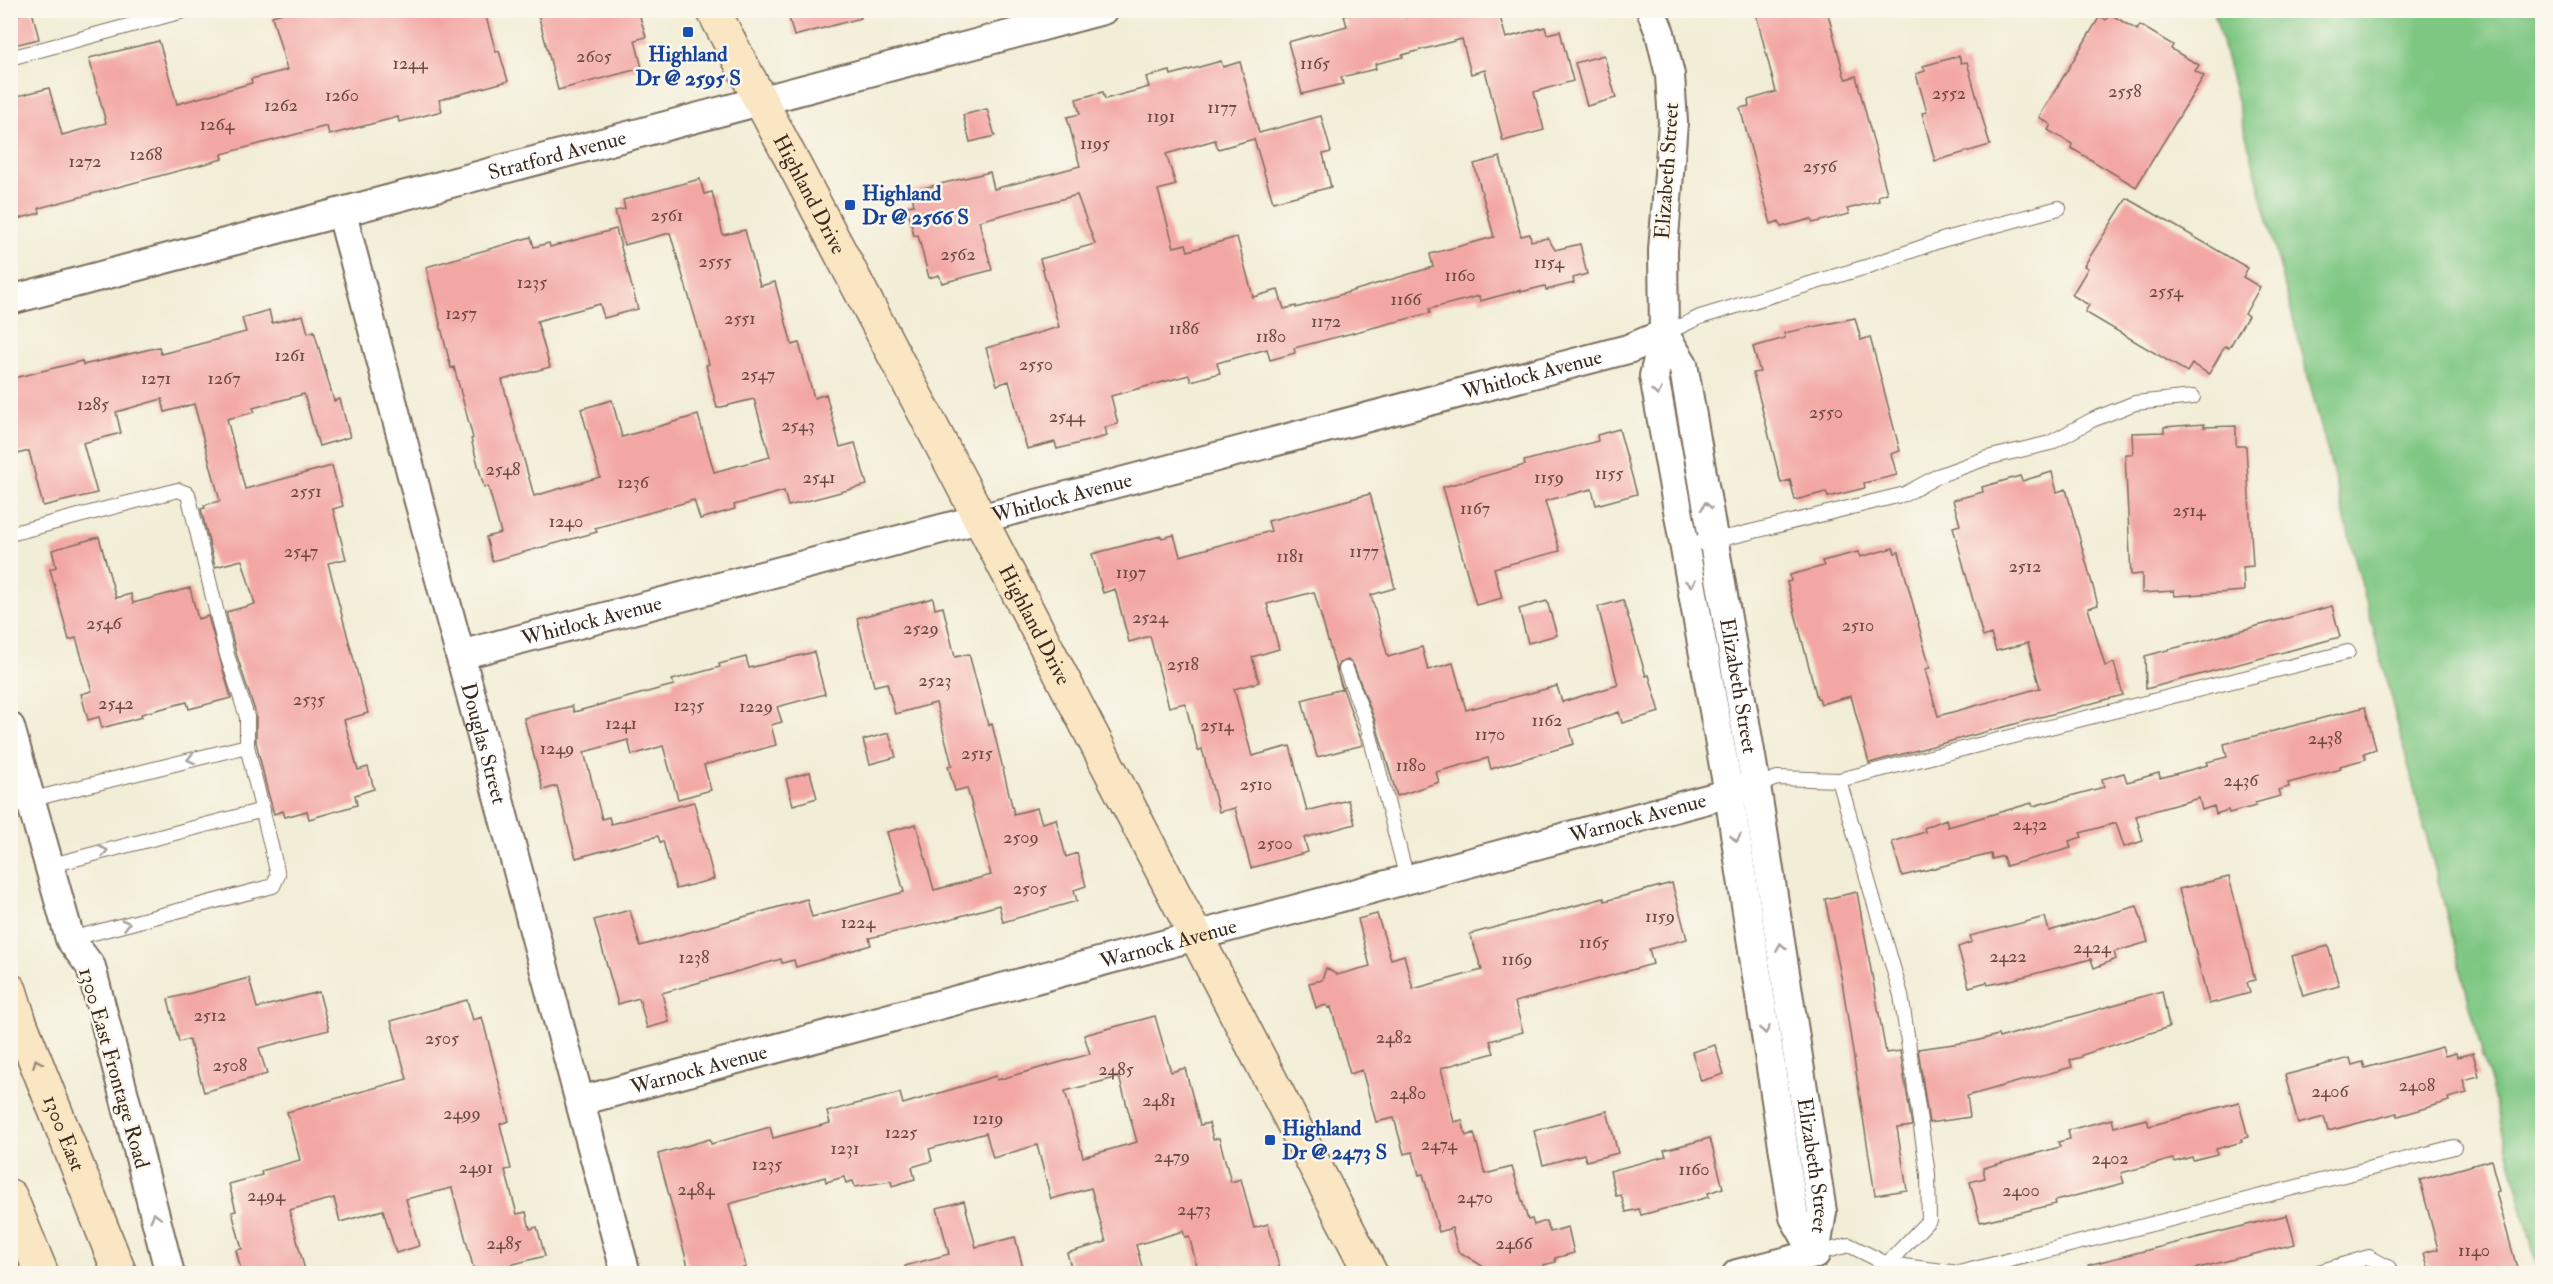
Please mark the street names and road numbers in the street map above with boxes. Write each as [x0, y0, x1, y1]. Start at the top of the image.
street label: Elizabeth Street [1649, 102, 1685, 240]
street label: Stratford Avenue [485, 124, 629, 186]
street label: Highland Drive [767, 130, 852, 259]
street label: Whitlock Avenue [1458, 343, 1605, 406]
street label: Whitlock Avenue [988, 466, 1135, 529]
street label: Highland Drive [993, 560, 1077, 690]
street label: Whitlock Avenue [517, 589, 665, 652]
street label: Elizabeth Street [1714, 616, 1764, 756]
street label: Douglas Street [455, 680, 513, 807]
street label: Warnock Avenue [1565, 786, 1709, 849]
street label: Warnock Avenue [1096, 912, 1240, 975]
street label: 1300 East Frontage Road [72, 964, 156, 1172]
street label: Warnock Avenue [626, 1038, 770, 1101]
street label: 1300 East [37, 1091, 91, 1175]
street label: Elizabeth Street [1791, 1096, 1836, 1236]

